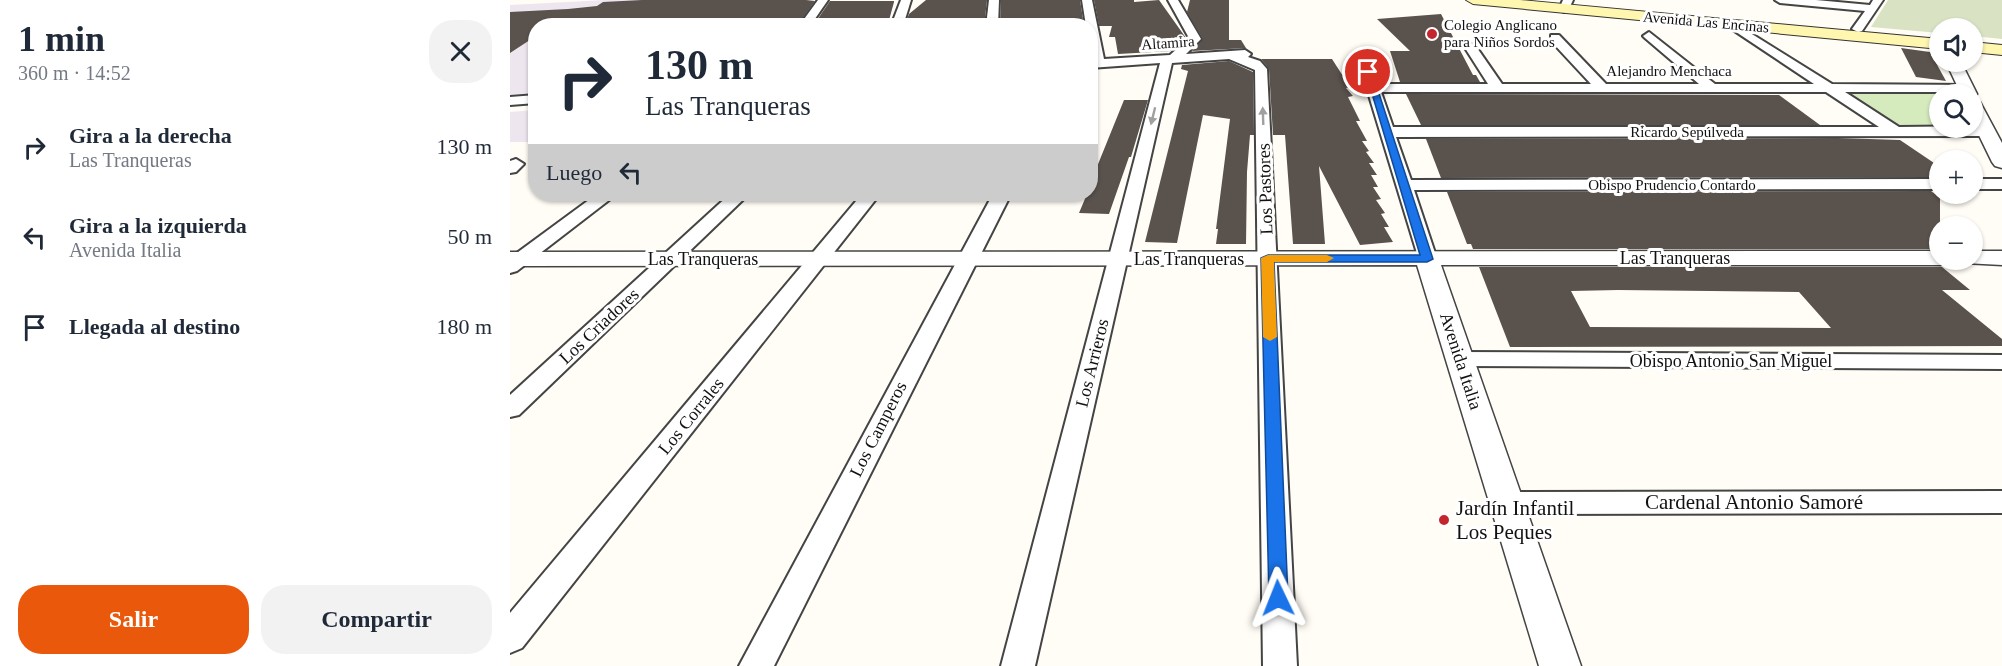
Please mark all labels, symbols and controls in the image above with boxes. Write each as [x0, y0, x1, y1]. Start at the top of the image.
street label: Avenida Las Encinas [1642, 9, 1770, 35]
place label: Colegio Anglicano para Niños Sordos [1444, 17, 1557, 50]
map controls [1929, 18, 1983, 270]
button: sound [1929, 18, 1983, 72]
text: 1 min [18, 19, 105, 59]
button: close [429, 20, 492, 83]
marker: Colegio Anglicano para Niños Sordos [1425, 27, 1439, 41]
street label: Altamira [1141, 33, 1195, 53]
icon: right [546, 42, 624, 120]
text: 130 m [645, 42, 754, 88]
pin [1342, 46, 1393, 97]
icon: arrive [1351, 55, 1384, 88]
text: 360 m · 14:52 [18, 62, 131, 84]
street label: Alejandro Menchaca [1606, 63, 1732, 79]
button: search [1929, 84, 1983, 138]
text: Las Tranqueras [645, 91, 811, 121]
one-way arrow [1258, 106, 1267, 125]
one-way arrow [1148, 107, 1158, 125]
text: Gira a la derecha [69, 123, 232, 148]
street label: Ricardo Sepúlveda [1630, 124, 1744, 140]
icon: right [18, 131, 51, 164]
text: 130 m [436, 134, 492, 159]
street label: Los Pastores [1253, 143, 1277, 235]
text: Las Tranqueras [69, 149, 192, 171]
button: + [1929, 150, 1983, 204]
icon: left [614, 156, 647, 189]
text: Luego [546, 160, 602, 185]
street label: Obispo Prudencio Contardo [1588, 177, 1756, 193]
text: Gira a la izquierda [69, 213, 247, 238]
button: − [1929, 216, 1983, 270]
icon: left [18, 221, 51, 254]
text: 50 m [447, 224, 492, 249]
text: Avenida Italia [69, 239, 181, 261]
street label: Las Tranqueras [1620, 248, 1730, 268]
street label: Las Tranqueras [648, 249, 758, 269]
street label: Las Tranqueras [1134, 249, 1244, 269]
street label: Los Criadores [555, 284, 643, 368]
street label: Avenida Italia [1436, 310, 1486, 412]
icon: arrive [18, 311, 51, 344]
text: Llegada al destino [69, 314, 240, 339]
text: 180 m [436, 314, 492, 339]
street label: Los Arrieros [1071, 317, 1113, 409]
street label: Obispo Antonio San Miguel [1630, 351, 1832, 371]
street label: Los Corrales [654, 374, 728, 458]
street label: Los Camperos [845, 378, 911, 480]
street label: Cardenal Antonio Samoré [1645, 490, 1863, 514]
place label: Jardín Infantil Los Peques [1456, 496, 1575, 544]
marker: Jardín Infantil Los Peques [1437, 513, 1451, 527]
position arrow [1246, 566, 1310, 630]
button: Salir [18, 585, 249, 654]
button: Compartir [261, 585, 492, 654]

